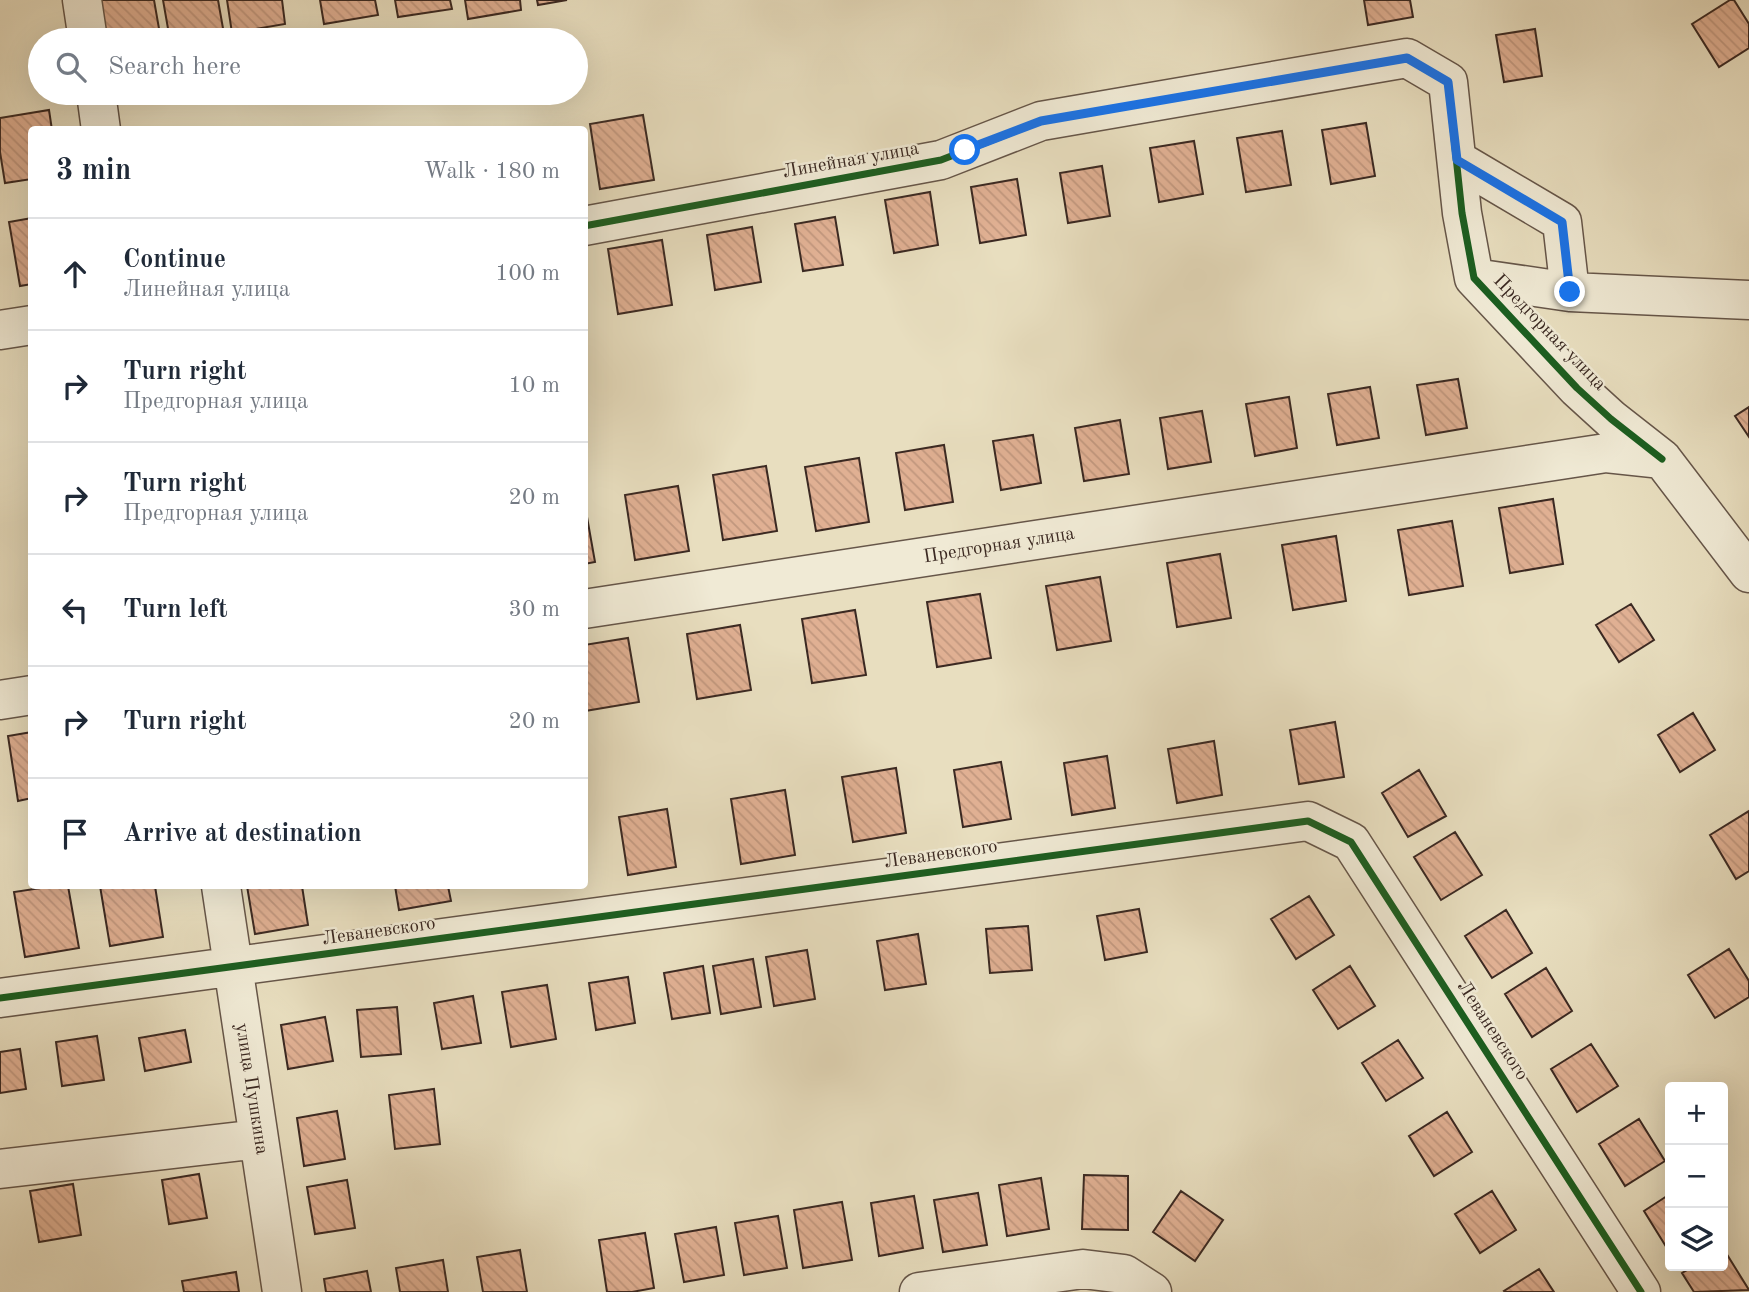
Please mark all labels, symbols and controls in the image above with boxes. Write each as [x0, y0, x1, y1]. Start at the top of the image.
search box [28, 28, 588, 105]
icon: search [52, 48, 90, 86]
text: Search here [108, 54, 241, 80]
route start [949, 134, 980, 165]
street label: Линейная улица [781, 140, 921, 182]
text: 3 min [56, 156, 131, 186]
text: Walk · 180 m [424, 160, 560, 183]
text: Continue [123, 247, 226, 273]
icon: ahead [56, 255, 94, 293]
text: 100 m [495, 262, 560, 285]
street label: Предгорная улица [1489, 271, 1609, 395]
route end [1554, 276, 1585, 307]
text: Линейная улица [123, 278, 290, 301]
text: Turn right [123, 359, 246, 385]
icon: right [56, 367, 94, 405]
text: 10 m [509, 374, 560, 397]
text: Предгорная улица [123, 390, 308, 413]
text: Turn right [123, 471, 246, 497]
icon: right [56, 479, 94, 517]
text: 20 m [509, 486, 560, 509]
text: Предгорная улица [123, 502, 308, 525]
street label: Предгорная улица [922, 525, 1077, 567]
icon: left [56, 591, 94, 629]
text: Turn left [123, 597, 228, 623]
text: 30 m [509, 598, 560, 621]
icon: right [56, 703, 94, 741]
text: Turn right [123, 709, 246, 735]
text: 20 m [509, 710, 560, 733]
icon: arrive [56, 815, 94, 853]
text: Arrive at destination [123, 821, 362, 847]
street label: Леваневского [883, 838, 999, 872]
street label: Леваневского [321, 915, 437, 949]
street label: Леваневского [1453, 978, 1531, 1084]
street label: улица Пушкина [231, 1022, 271, 1157]
map controls [1665, 1082, 1728, 1271]
button: + [1665, 1082, 1728, 1145]
button: − [1665, 1145, 1728, 1208]
button: layers [1665, 1208, 1728, 1271]

